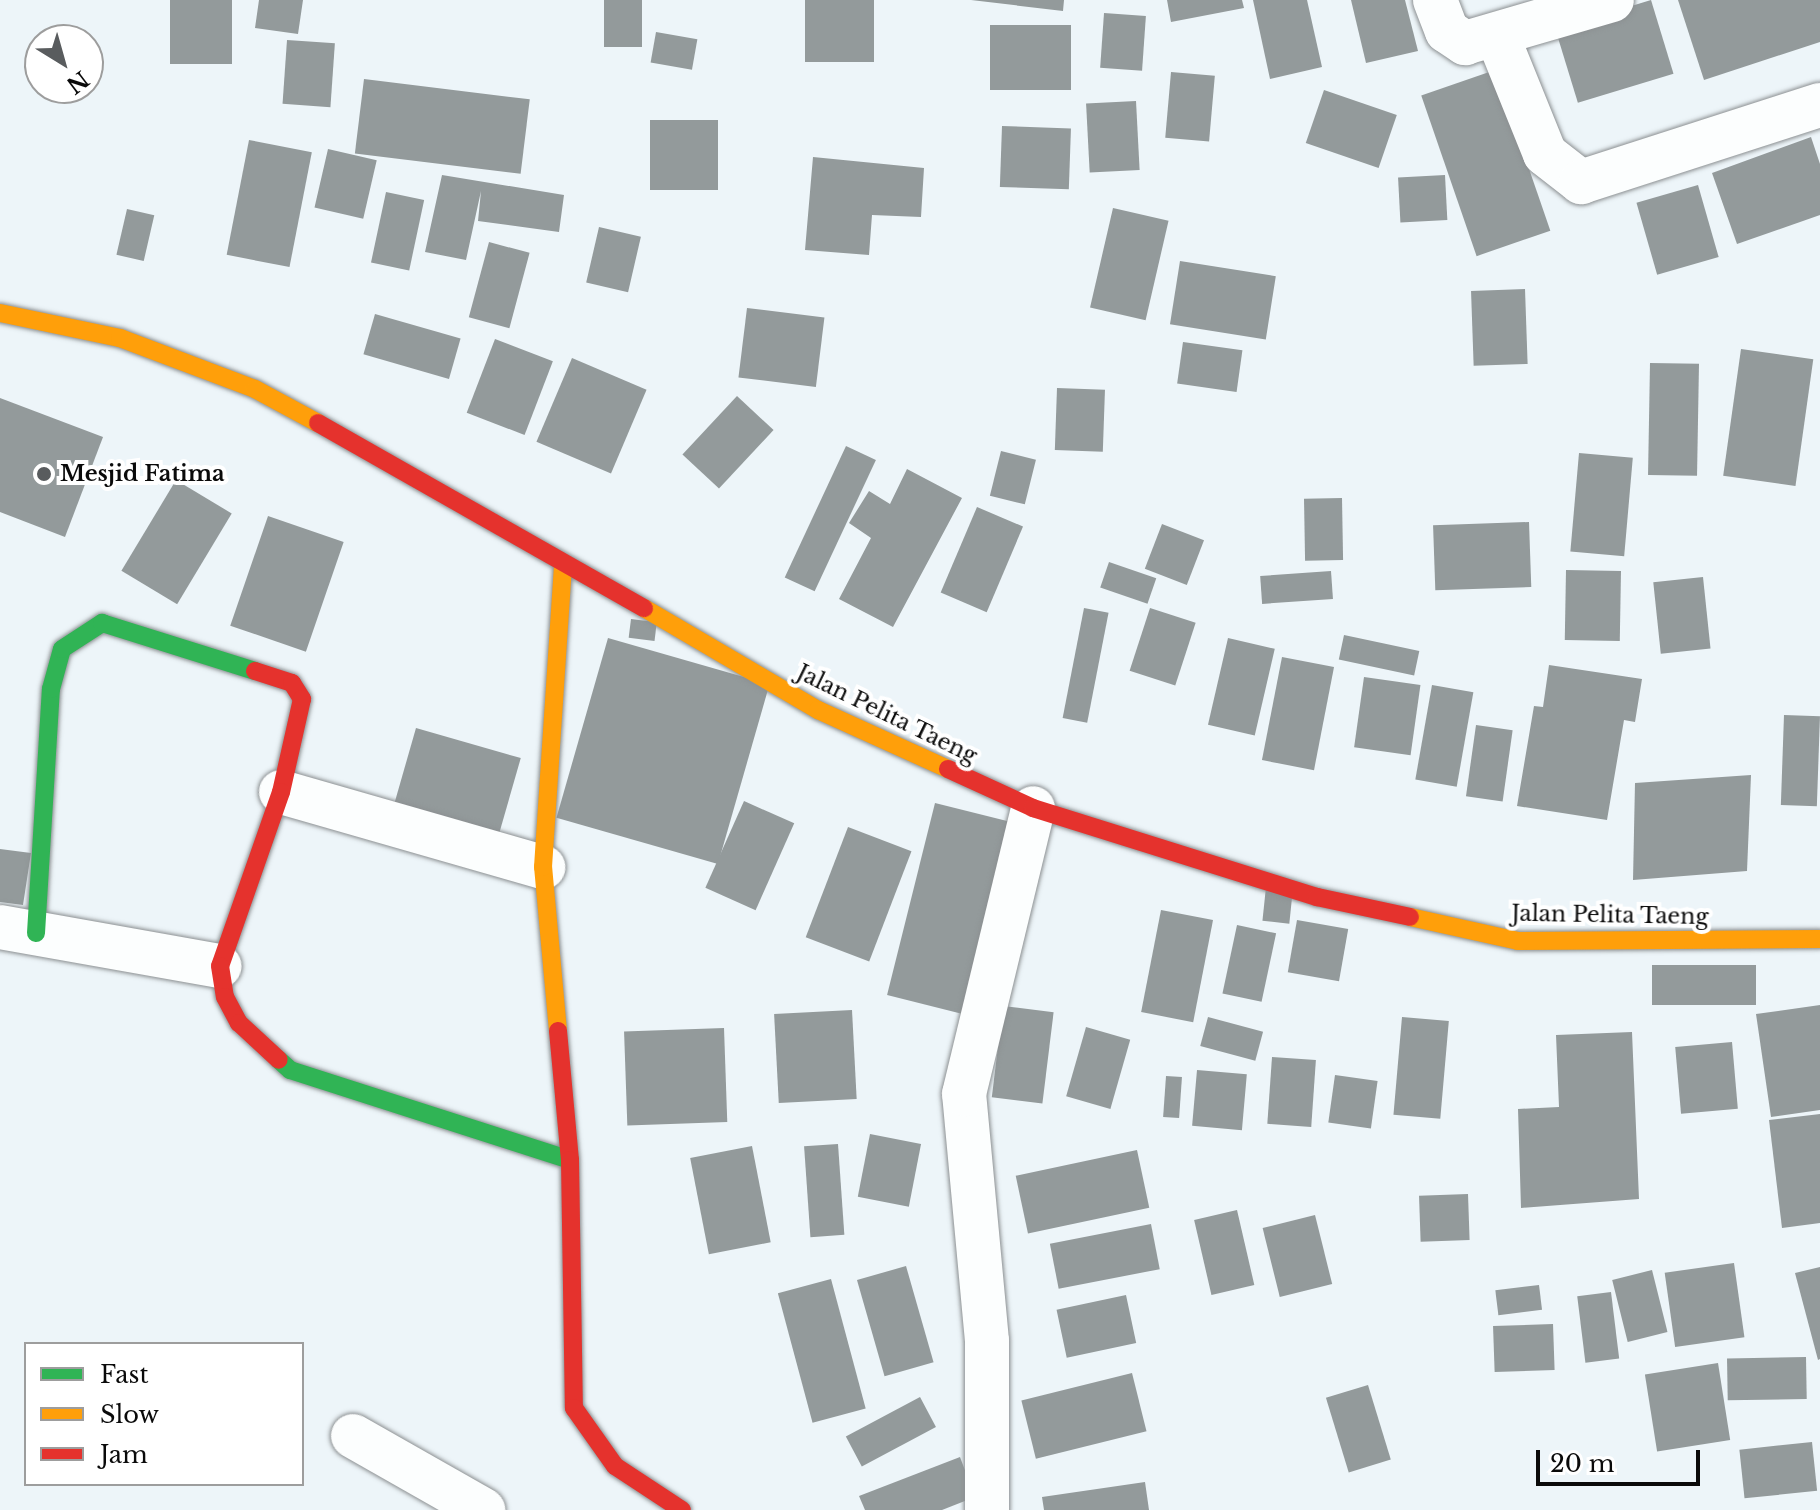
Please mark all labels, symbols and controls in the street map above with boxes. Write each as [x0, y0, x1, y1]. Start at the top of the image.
north arrow [24, 24, 104, 104]
text: N [61, 65, 94, 99]
place label: Mesjid Fatima [60, 461, 225, 487]
marker: Mesjid Fatima [35, 465, 53, 483]
street label: Jalan Pelita Taeng [792, 659, 982, 769]
street label: Jalan Pelita Taeng [1511, 900, 1709, 930]
legend [24, 1342, 304, 1486]
text: Fast [100, 1360, 148, 1389]
text: Slow [100, 1400, 159, 1429]
scale bar [1540, 1434, 1704, 1484]
text: Jam [100, 1440, 148, 1469]
text: 20 m [1550, 1449, 1615, 1478]

